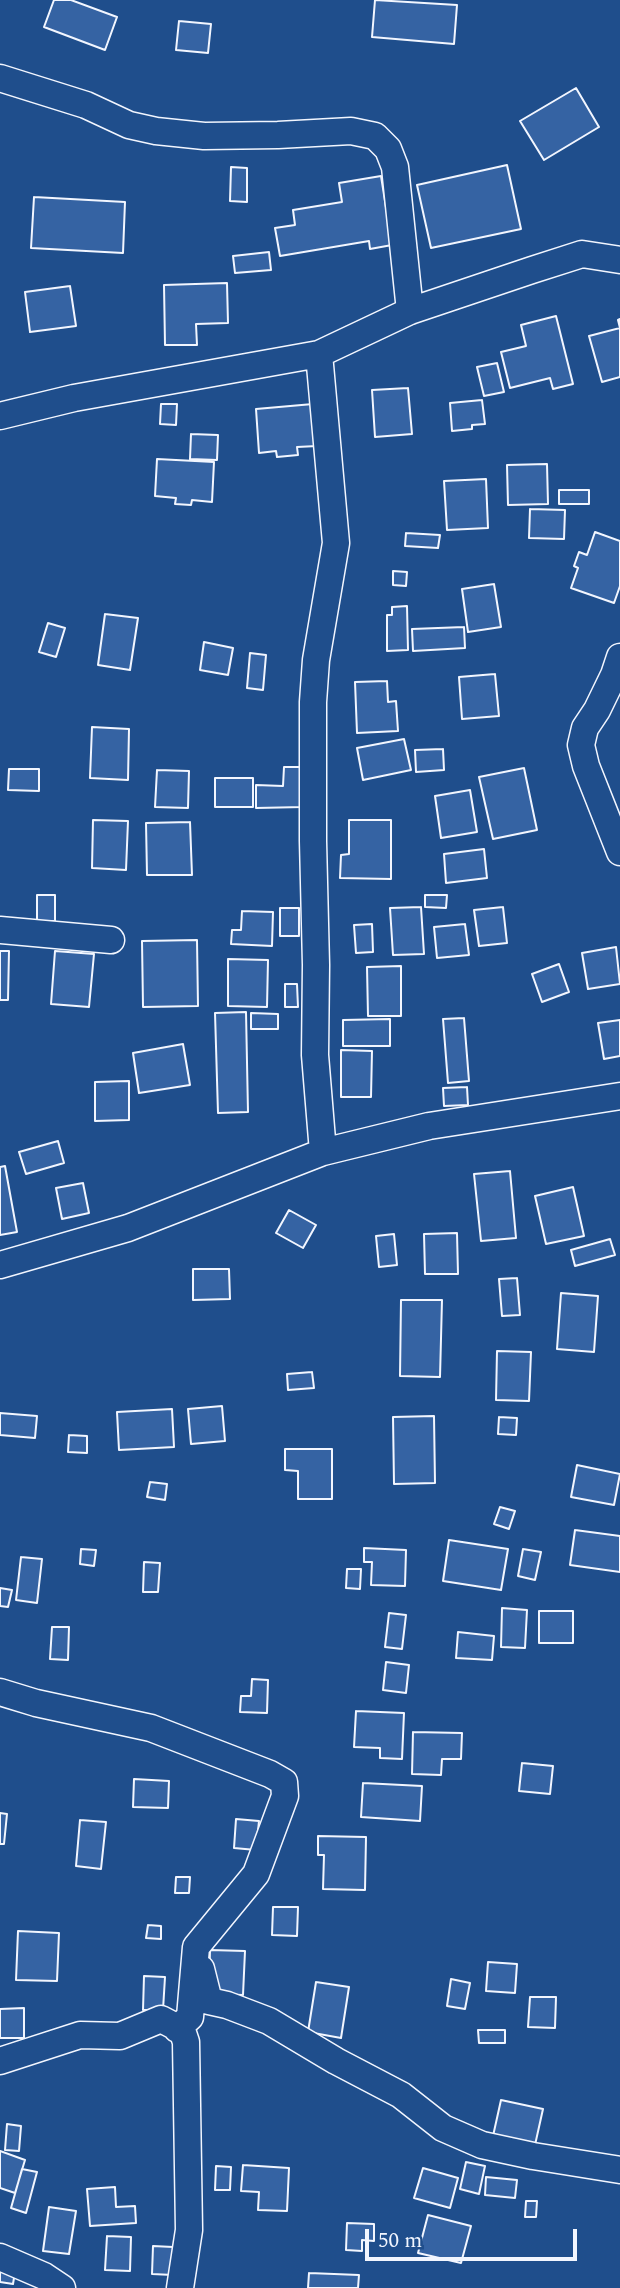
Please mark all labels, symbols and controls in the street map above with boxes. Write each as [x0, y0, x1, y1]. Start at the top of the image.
scale bar [368, 2214, 580, 2258]
text: 50 m [378, 2225, 422, 2257]

